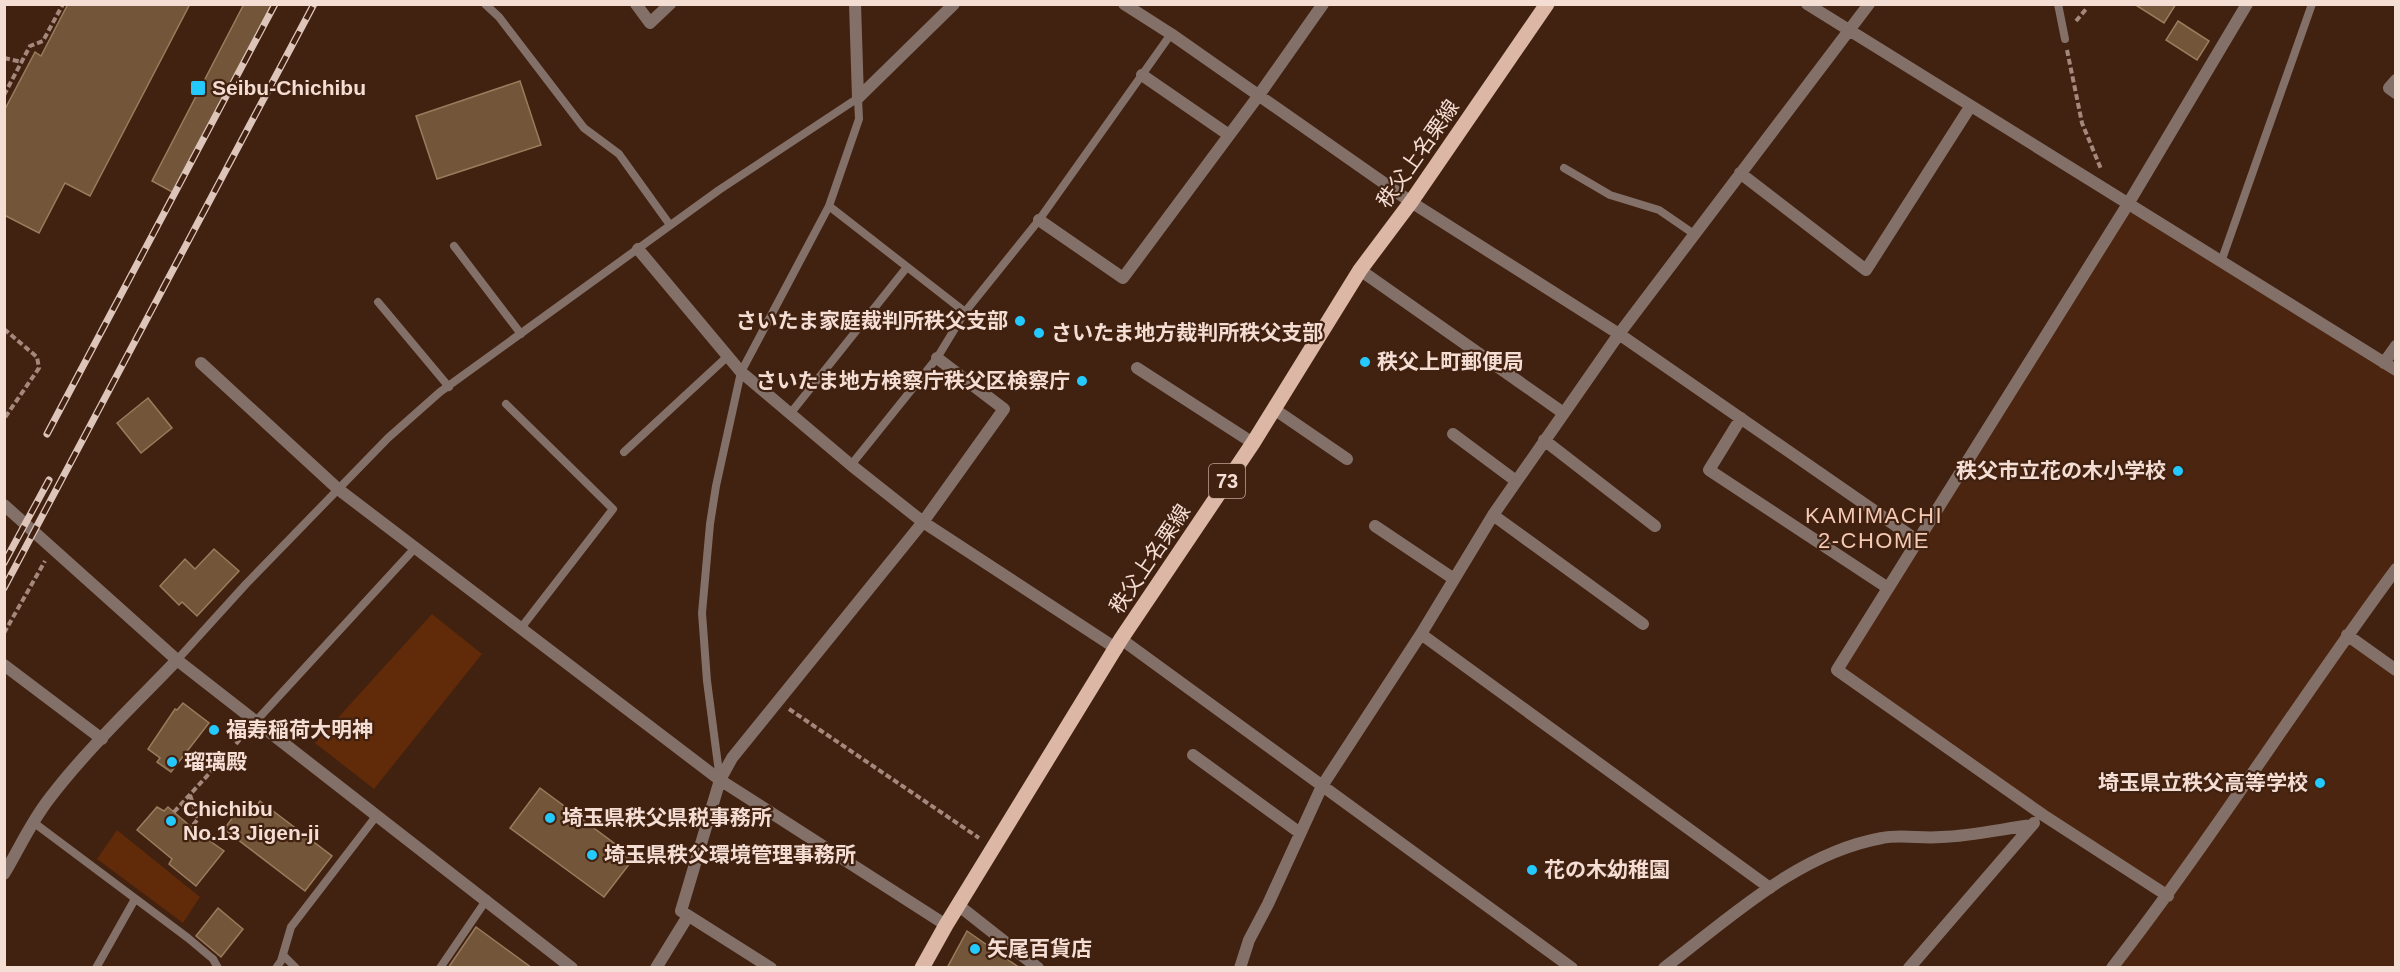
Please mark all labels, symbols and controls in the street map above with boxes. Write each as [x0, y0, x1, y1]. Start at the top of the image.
place label: Seibu-Chichibu [212, 76, 366, 99]
marker: Seibu-Chichibu [189, 79, 207, 97]
street label: 秩父上名栗線 [1372, 96, 1463, 212]
place label: さいたま家庭裁判所秩父支部 [736, 309, 1008, 332]
marker: さいたま家庭裁判所秩父支部 [1013, 314, 1027, 328]
place label: さいたま地方裁判所秩父支部 [1051, 321, 1323, 344]
marker: さいたま地方裁判所秩父支部 [1032, 326, 1046, 340]
place label: 秩父上町郵便局 [1377, 350, 1524, 373]
marker: 秩父上町郵便局 [1358, 355, 1372, 369]
place label: さいたま地方検察庁秩父区検察庁 [756, 369, 1070, 392]
marker: さいたま地方検察庁秩父区検察庁 [1075, 374, 1089, 388]
place label: 秩父市立花の木小学校 [1956, 459, 2166, 482]
road number: 73 [1209, 464, 1245, 498]
marker: 秩父市立花の木小学校 [2171, 464, 2185, 478]
street label: 秩父上名栗線 [1105, 500, 1194, 617]
district label: KAMIMACHI 2-CHOME [1805, 503, 1943, 553]
place label: 福寿稲荷大明神 [226, 718, 373, 741]
marker: 福寿稲荷大明神 [207, 723, 221, 737]
place label: 瑠璃殿 [184, 750, 247, 773]
marker: 瑠璃殿 [165, 755, 179, 769]
place label: 埼玉県立秩父高等学校 [2098, 771, 2308, 794]
marker: 埼玉県立秩父高等学校 [2313, 776, 2327, 790]
place label: Chichibu No.13 Jigen-ji [183, 797, 320, 844]
place label: 埼玉県秩父県税事務所 [562, 806, 772, 829]
marker: 埼玉県秩父県税事務所 [543, 811, 557, 825]
marker: Chichibu No.13 Jigen-ji [164, 814, 178, 828]
place label: 埼玉県秩父環境管理事務所 [604, 843, 856, 866]
marker: 埼玉県秩父環境管理事務所 [585, 848, 599, 862]
place label: 花の木幼稚園 [1544, 858, 1670, 881]
marker: 花の木幼稚園 [1525, 863, 1539, 877]
place label: 矢尾百貨店 [987, 937, 1092, 960]
marker: 矢尾百貨店 [968, 942, 982, 956]

